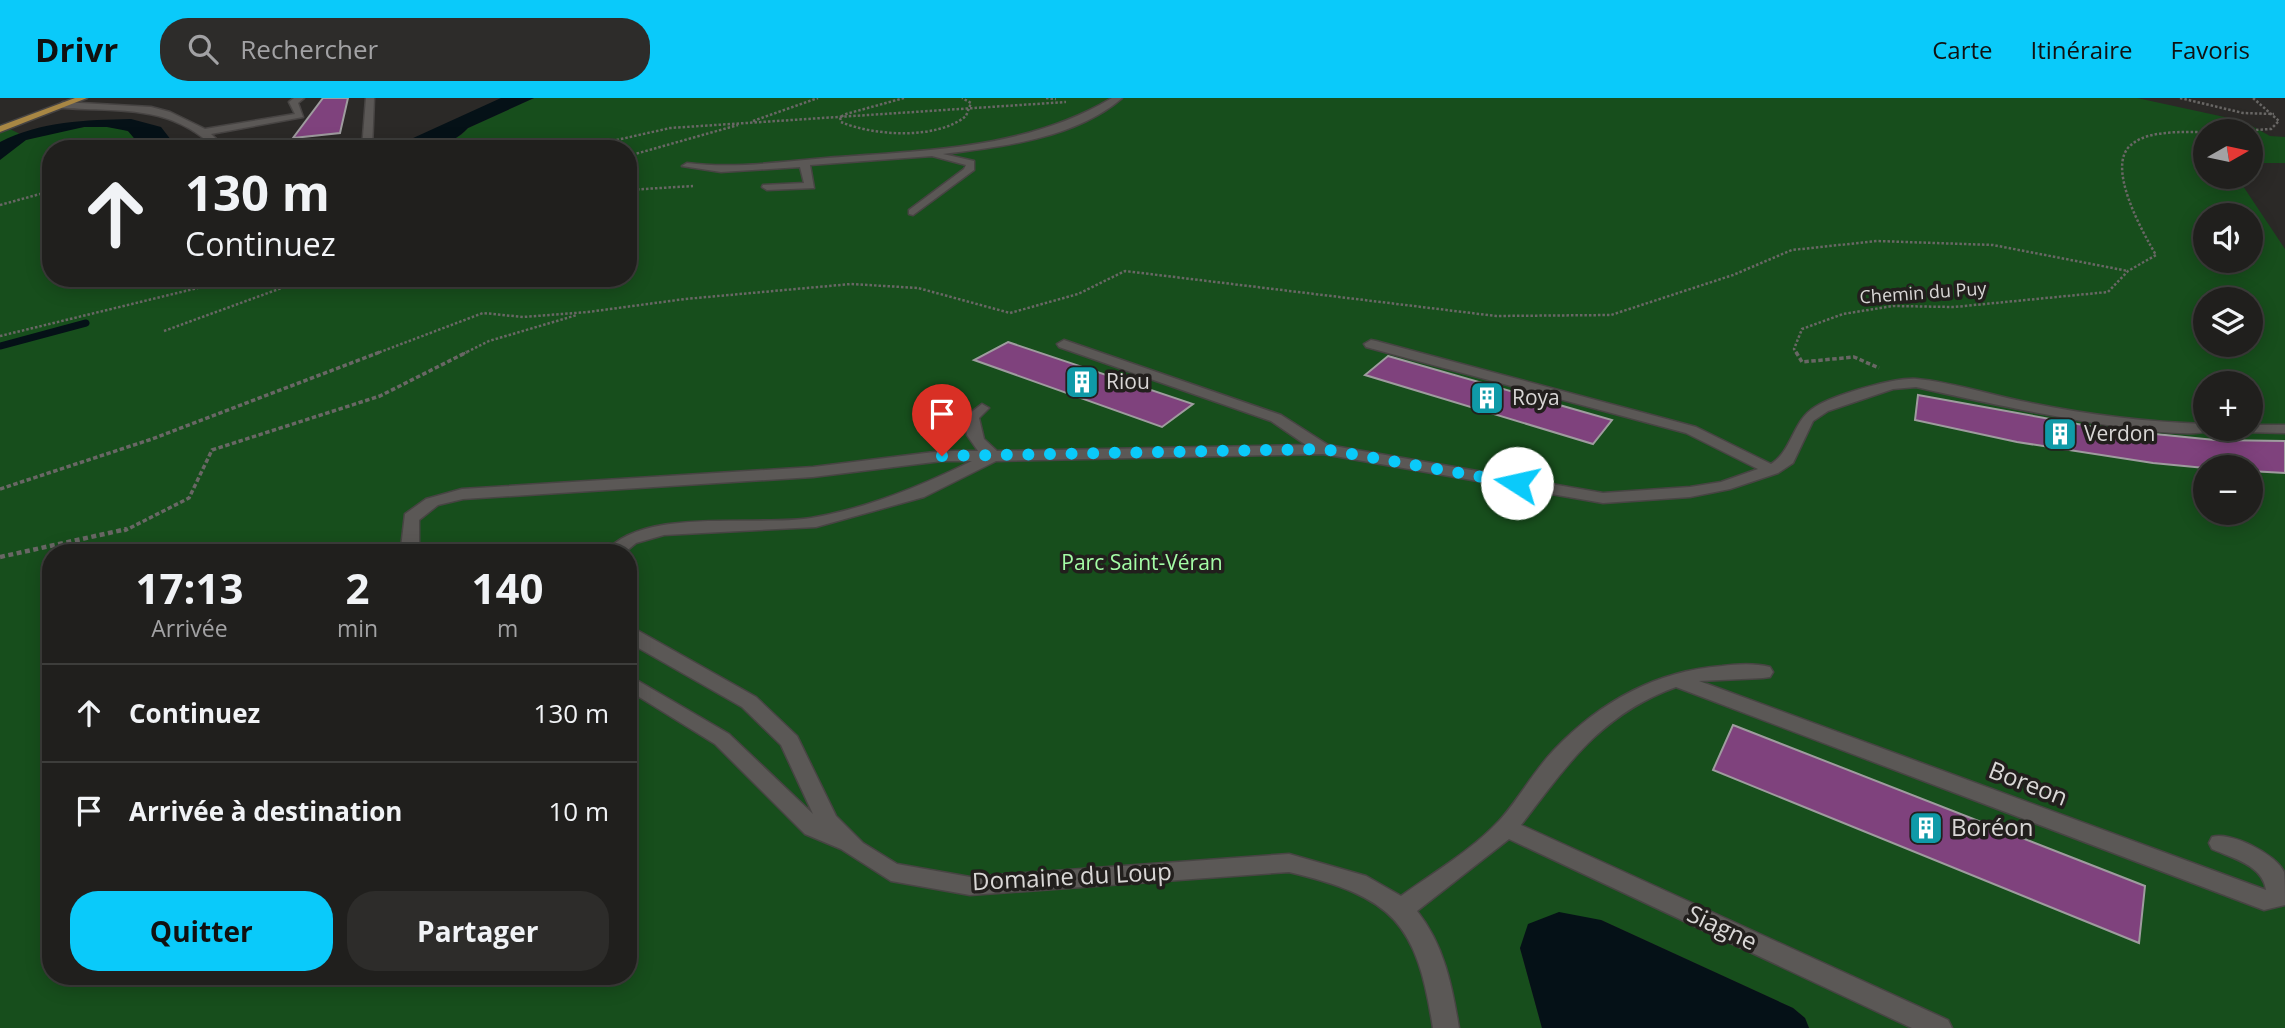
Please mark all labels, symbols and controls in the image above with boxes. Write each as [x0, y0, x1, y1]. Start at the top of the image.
search box [160, 18, 650, 81]
text: Drivr [35, 27, 118, 72]
icon: search [184, 30, 222, 68]
text: Rechercher [240, 31, 378, 67]
text: Carte [1932, 33, 1993, 66]
text: Itinéraire [2031, 33, 2133, 66]
text: Favoris [2171, 33, 2250, 66]
north arrow [2193, 119, 2263, 189]
map controls [2193, 119, 2263, 525]
text: 130 m [185, 159, 330, 225]
icon: ahead [70, 168, 161, 259]
button: sound [2193, 203, 2263, 273]
text: Continuez [185, 222, 336, 265]
street label: Chemin du Puy [1859, 276, 1988, 308]
button: layers [2193, 287, 2263, 357]
building icon: Riou [1063, 363, 1101, 401]
place label: Riou [1106, 367, 1150, 395]
button: + [2193, 371, 2263, 441]
building icon: Roya [1468, 379, 1506, 417]
place label: Roya [1512, 383, 1560, 411]
pin [912, 384, 972, 456]
icon: arrive [923, 395, 961, 433]
building icon: Verdon [2041, 415, 2079, 453]
place label: Verdon [2084, 419, 2155, 447]
position arrow [1480, 446, 1554, 520]
button: − [2193, 455, 2263, 525]
park label: Parc Saint-Véran [1061, 548, 1223, 576]
text: 17:13 [135, 559, 243, 616]
text: 2 [345, 559, 370, 616]
text: 140 [472, 559, 544, 616]
text: Arrivée [151, 612, 228, 644]
text: min [337, 612, 378, 644]
text: m [497, 612, 518, 644]
icon: ahead [70, 694, 108, 732]
text: Continuez [129, 695, 260, 731]
text: 130 m [534, 695, 609, 731]
street label: Boreon [1984, 752, 2073, 813]
icon: arrive [70, 792, 108, 830]
text: Arrivée à destination [129, 793, 402, 829]
text: 10 m [548, 793, 609, 829]
building icon: Boréon [1907, 809, 1945, 847]
place label: Boréon [1951, 810, 2033, 843]
street label: Domaine du Loup [971, 854, 1173, 897]
button: Quitter [70, 891, 333, 971]
button: Partager [347, 891, 609, 971]
street label: Siagne [1682, 896, 1763, 957]

